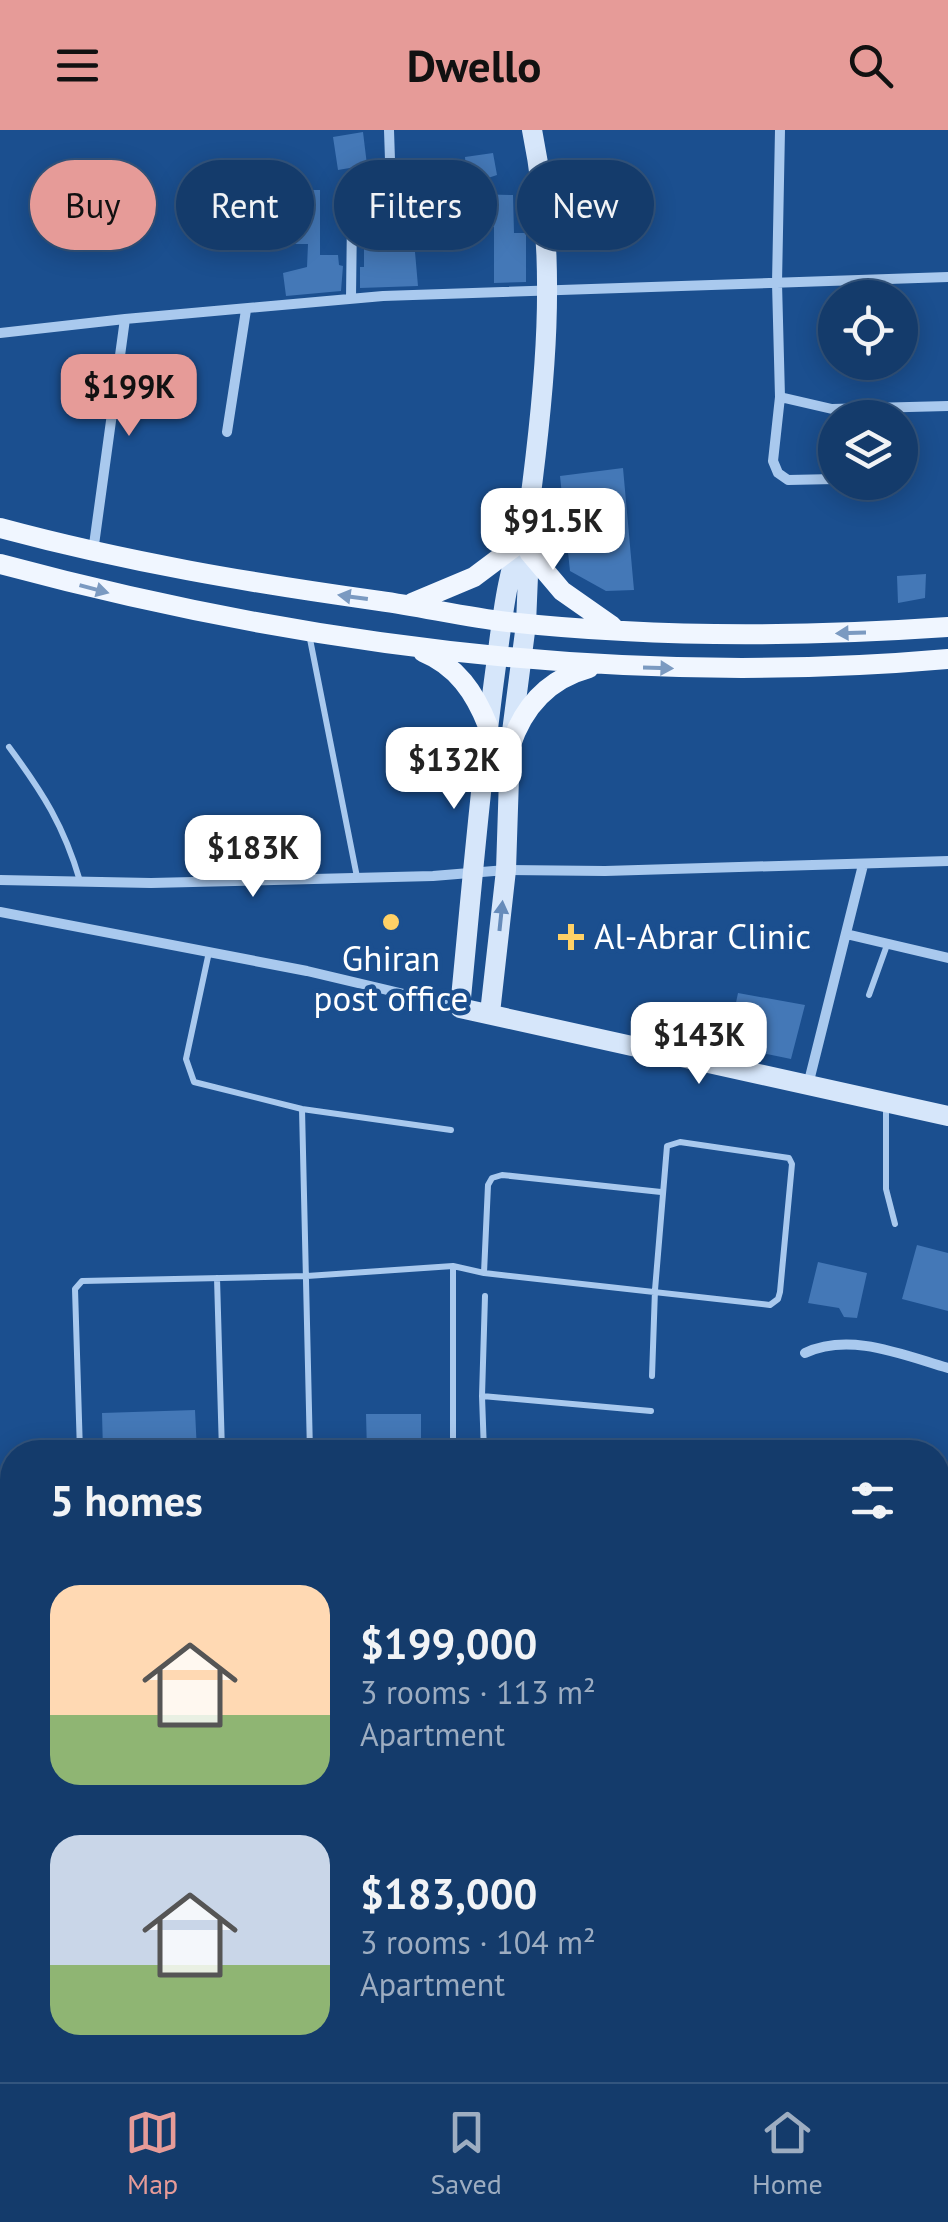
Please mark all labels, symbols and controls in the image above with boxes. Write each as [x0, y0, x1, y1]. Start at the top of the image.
text: Dwello [407, 36, 541, 94]
icon: menu [50, 38, 105, 93]
icon: search [843, 38, 898, 93]
chip: Buy [30, 160, 156, 250]
chip: Rent [176, 160, 314, 250]
chip: Filters [334, 160, 497, 250]
chip: New [517, 160, 654, 250]
map controls [818, 280, 918, 500]
button: locate [818, 280, 918, 380]
pin: $199K [59, 354, 199, 439]
text: $199K [83, 365, 175, 407]
button: layers [818, 400, 918, 500]
pin: $91.5K [472, 488, 634, 573]
text: $91.5K [503, 499, 603, 541]
one-way arrow [79, 582, 110, 597]
one-way arrow [337, 589, 369, 605]
one-way arrow [834, 625, 866, 641]
one-way arrow [642, 661, 674, 677]
pin: $132K [384, 727, 524, 812]
text: $132K [408, 738, 500, 780]
pin: $183K [183, 815, 323, 900]
text: $183K [207, 826, 299, 868]
one-way arrow [493, 900, 509, 932]
marker: Ghiran post office [380, 911, 402, 933]
place label: Al-Abrar Clinic [594, 913, 811, 959]
marker: Al-Abrar Clinic [558, 924, 584, 950]
place label: Ghiran post office [314, 935, 468, 1021]
pin: $143K [629, 1002, 769, 1087]
text: $143K [653, 1013, 745, 1055]
text: 5 homes [50, 1473, 203, 1528]
icon: filters [845, 1473, 900, 1528]
text: $199,000 [360, 1616, 537, 1671]
icon: home [130, 1625, 250, 1745]
text: 3 rooms · 113 m² [360, 1671, 596, 1713]
text: Apartment [360, 1713, 505, 1755]
text: $183,000 [360, 1866, 537, 1921]
icon: home [130, 1875, 250, 1995]
text: 3 rooms · 104 m² [360, 1921, 596, 1963]
text: Apartment [360, 1963, 505, 2005]
tab: Map [125, 2105, 180, 2202]
tab: Saved [430, 2105, 502, 2202]
tab: Home [752, 2105, 823, 2202]

